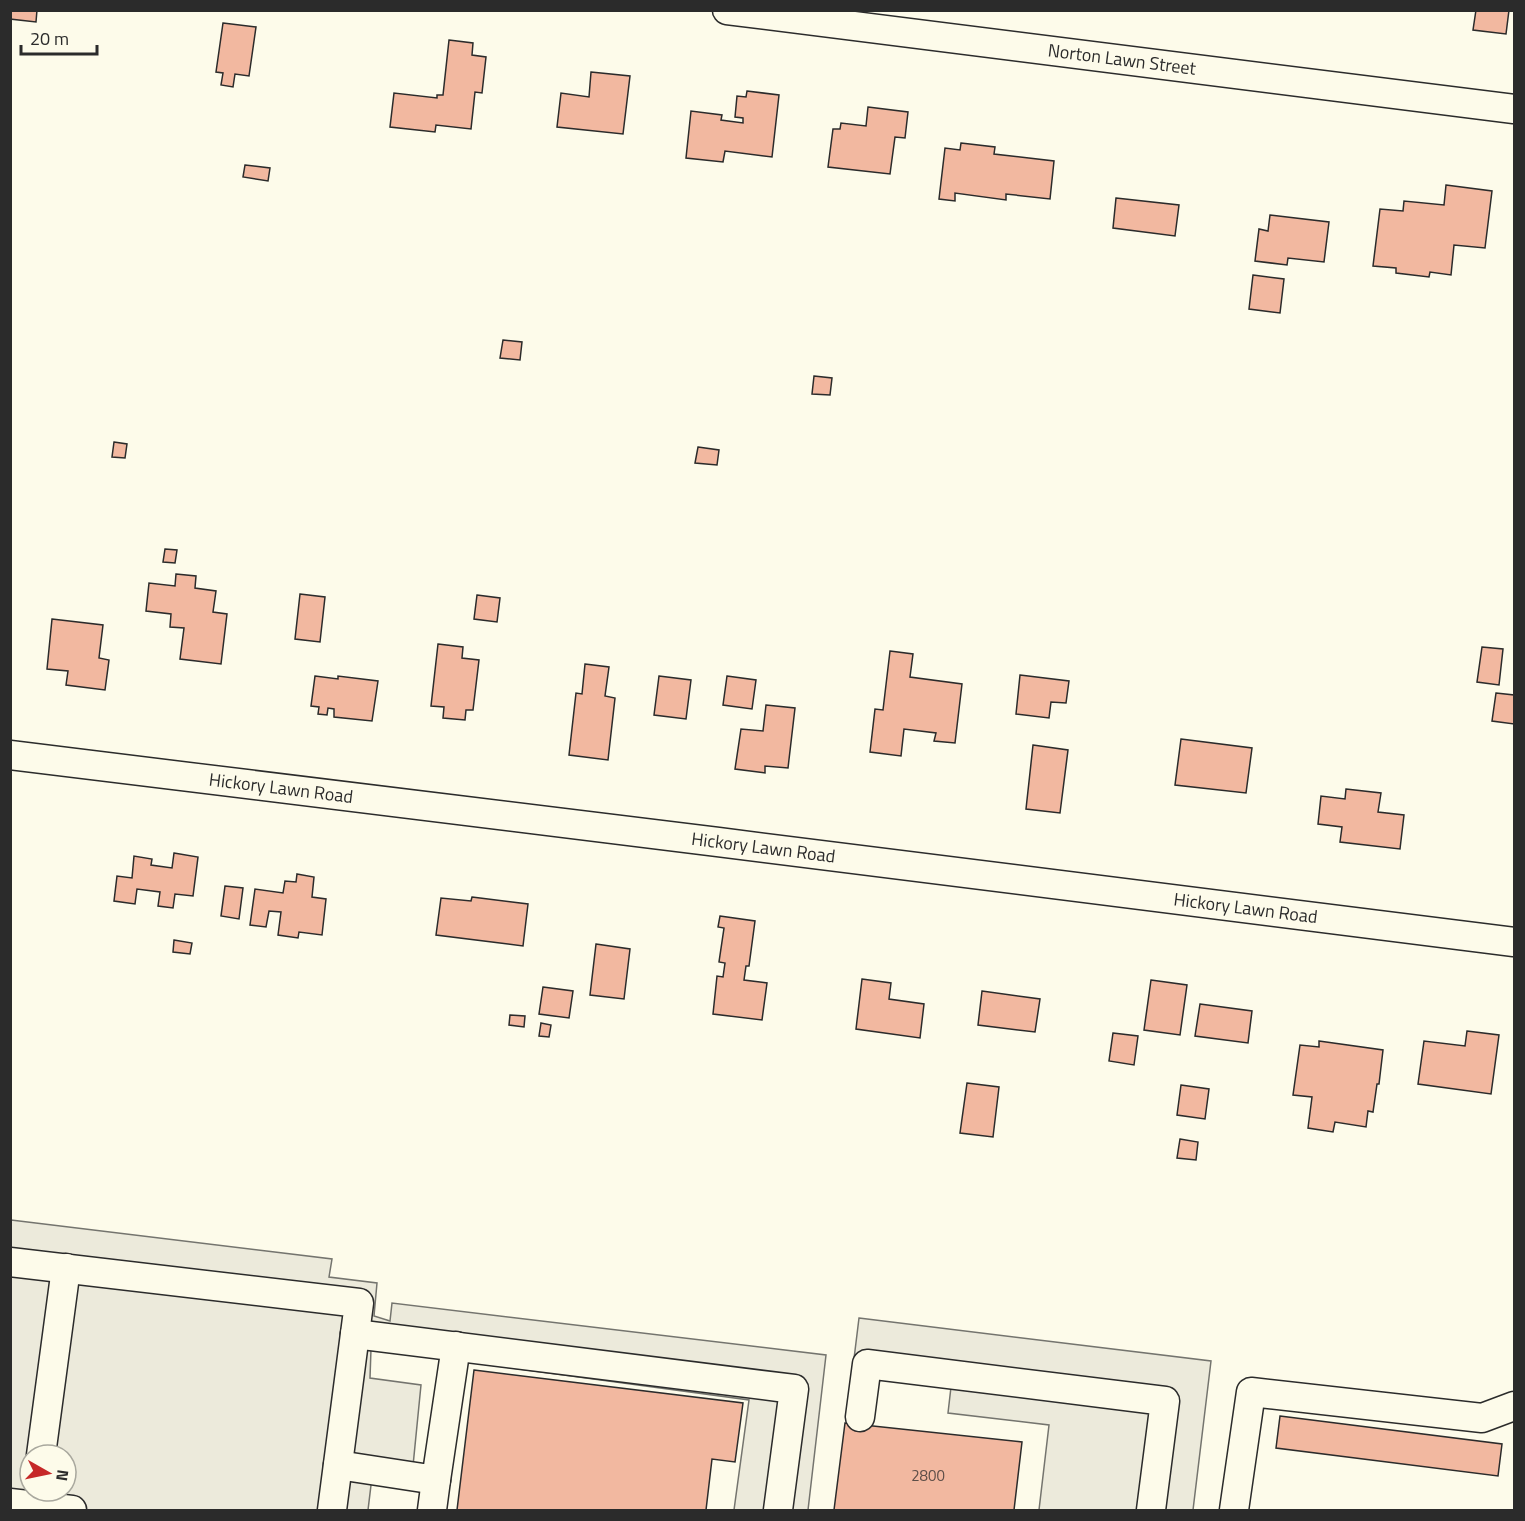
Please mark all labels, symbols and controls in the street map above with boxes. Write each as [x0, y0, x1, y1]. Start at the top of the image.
scale bar [21, 18, 98, 56]
text: 20 m [30, 25, 69, 52]
street label: Norton Lawn Street [1046, 36, 1198, 82]
street label: Hickory Lawn Road [208, 766, 355, 810]
street label: Hickory Lawn Road [690, 825, 837, 870]
street label: Hickory Lawn Road [1172, 885, 1319, 930]
north arrow [18, 1443, 78, 1503]
house number: 2800 [911, 1464, 945, 1487]
text: N [50, 1468, 76, 1483]

